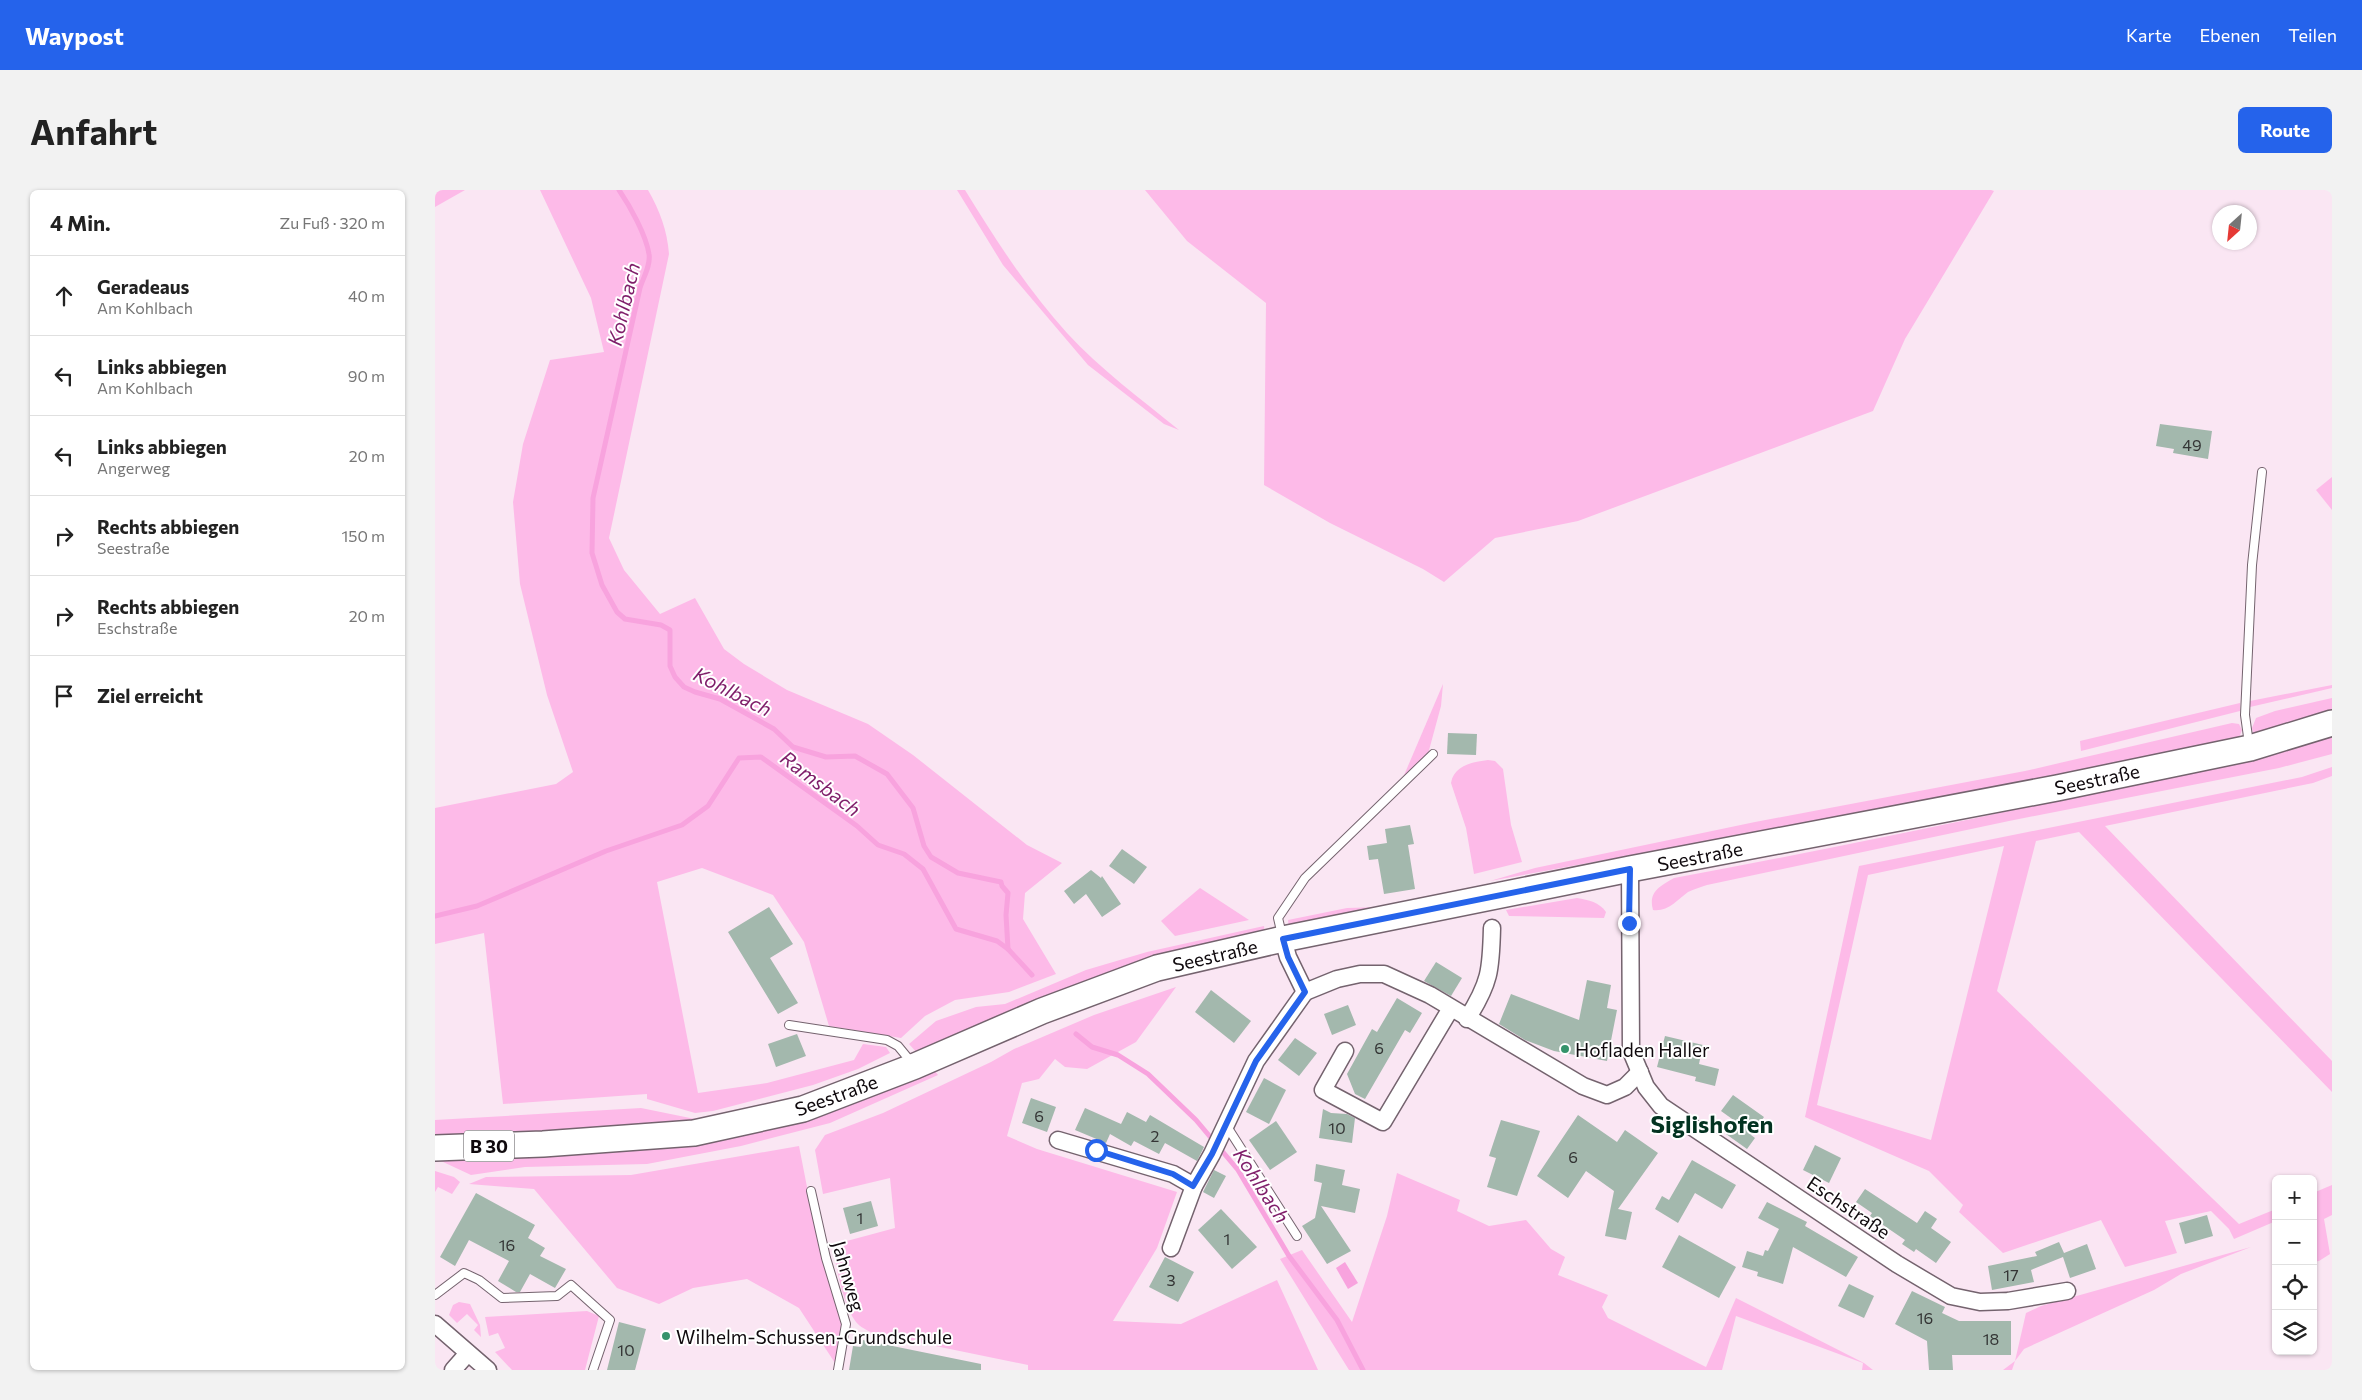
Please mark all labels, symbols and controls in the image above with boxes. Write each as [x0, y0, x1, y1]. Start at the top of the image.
text: Waypost [25, 21, 124, 50]
text: Karte [2126, 24, 2171, 46]
text: Ebenen [2199, 24, 2260, 46]
text: Teilen [2288, 24, 2337, 46]
button: Route [2238, 107, 2332, 153]
text: Anfahrt [30, 109, 157, 152]
north arrow [2212, 205, 2257, 250]
text: 4 Min. [50, 210, 111, 235]
text: Zu Fuß · 320 m [279, 213, 385, 232]
water label: Kohlbach [602, 260, 644, 348]
text: Geradeaus [97, 275, 189, 298]
icon: ahead [50, 282, 78, 310]
text: 40 m [348, 286, 385, 305]
text: Am Kohlbach [97, 298, 193, 317]
text: Links abbiegen [97, 355, 227, 378]
icon: left [50, 362, 78, 390]
text: 90 m [348, 366, 385, 385]
text: Am Kohlbach [97, 378, 193, 397]
text: Links abbiegen [97, 435, 227, 458]
house number: 49 [2182, 435, 2202, 454]
icon: left [50, 442, 78, 470]
text: 20 m [349, 446, 385, 465]
text: Angerweg [97, 458, 170, 477]
text: Rechts abbiegen [97, 515, 239, 538]
icon: right [50, 522, 78, 550]
text: 150 m [342, 526, 385, 545]
text: Seestraße [97, 538, 170, 557]
text: Rechts abbiegen [97, 595, 239, 618]
icon: right [50, 602, 78, 630]
text: 20 m [349, 606, 385, 625]
text: Eschstraße [97, 618, 177, 637]
water label: Kohlbach [690, 661, 776, 721]
icon: arrive [50, 682, 78, 710]
text: Ziel erreicht [97, 684, 203, 707]
water label: Ramsbach [776, 745, 866, 821]
street label: Seestraße [2052, 759, 2142, 799]
street label: Seestraße [1655, 836, 1745, 876]
route end [1618, 912, 1641, 935]
street label: Seestraße [1170, 934, 1260, 976]
house number: 6 [1374, 1038, 1384, 1057]
place label: Hofladen Haller [1575, 1038, 1710, 1061]
marker: Hofladen Haller [1559, 1043, 1571, 1055]
street label: Seestraße [791, 1069, 881, 1121]
house number: 6 [1034, 1106, 1044, 1125]
district label: Siglishofen [1651, 1109, 1773, 1138]
house number: 10 [1328, 1118, 1346, 1137]
house number: 2 [1151, 1126, 1160, 1145]
road number: B 30 [464, 1130, 514, 1161]
route start [1085, 1139, 1108, 1162]
water label: Kohlbach [1229, 1143, 1295, 1227]
house number: 6 [1568, 1147, 1578, 1166]
street label: Eschstraße [1803, 1171, 1895, 1243]
map controls [2272, 1175, 2317, 1355]
button: + [2272, 1175, 2317, 1220]
house number: 1 [857, 1208, 863, 1227]
button: − [2272, 1220, 2317, 1265]
house number: 1 [1224, 1229, 1230, 1248]
house number: 16 [499, 1235, 515, 1254]
street label: Jahnweg [828, 1238, 870, 1314]
house number: 17 [2003, 1265, 2019, 1284]
button: locate [2272, 1265, 2317, 1310]
house number: 3 [1166, 1270, 1176, 1289]
house number: 16 [1917, 1308, 1933, 1327]
button: layers [2272, 1310, 2317, 1355]
place label: Wilhelm-Schussen-Grundschule [676, 1325, 952, 1348]
house number: 18 [1983, 1329, 1999, 1348]
marker: Wilhelm-Schussen-Grundschule [660, 1330, 672, 1342]
house number: 10 [617, 1340, 635, 1359]

